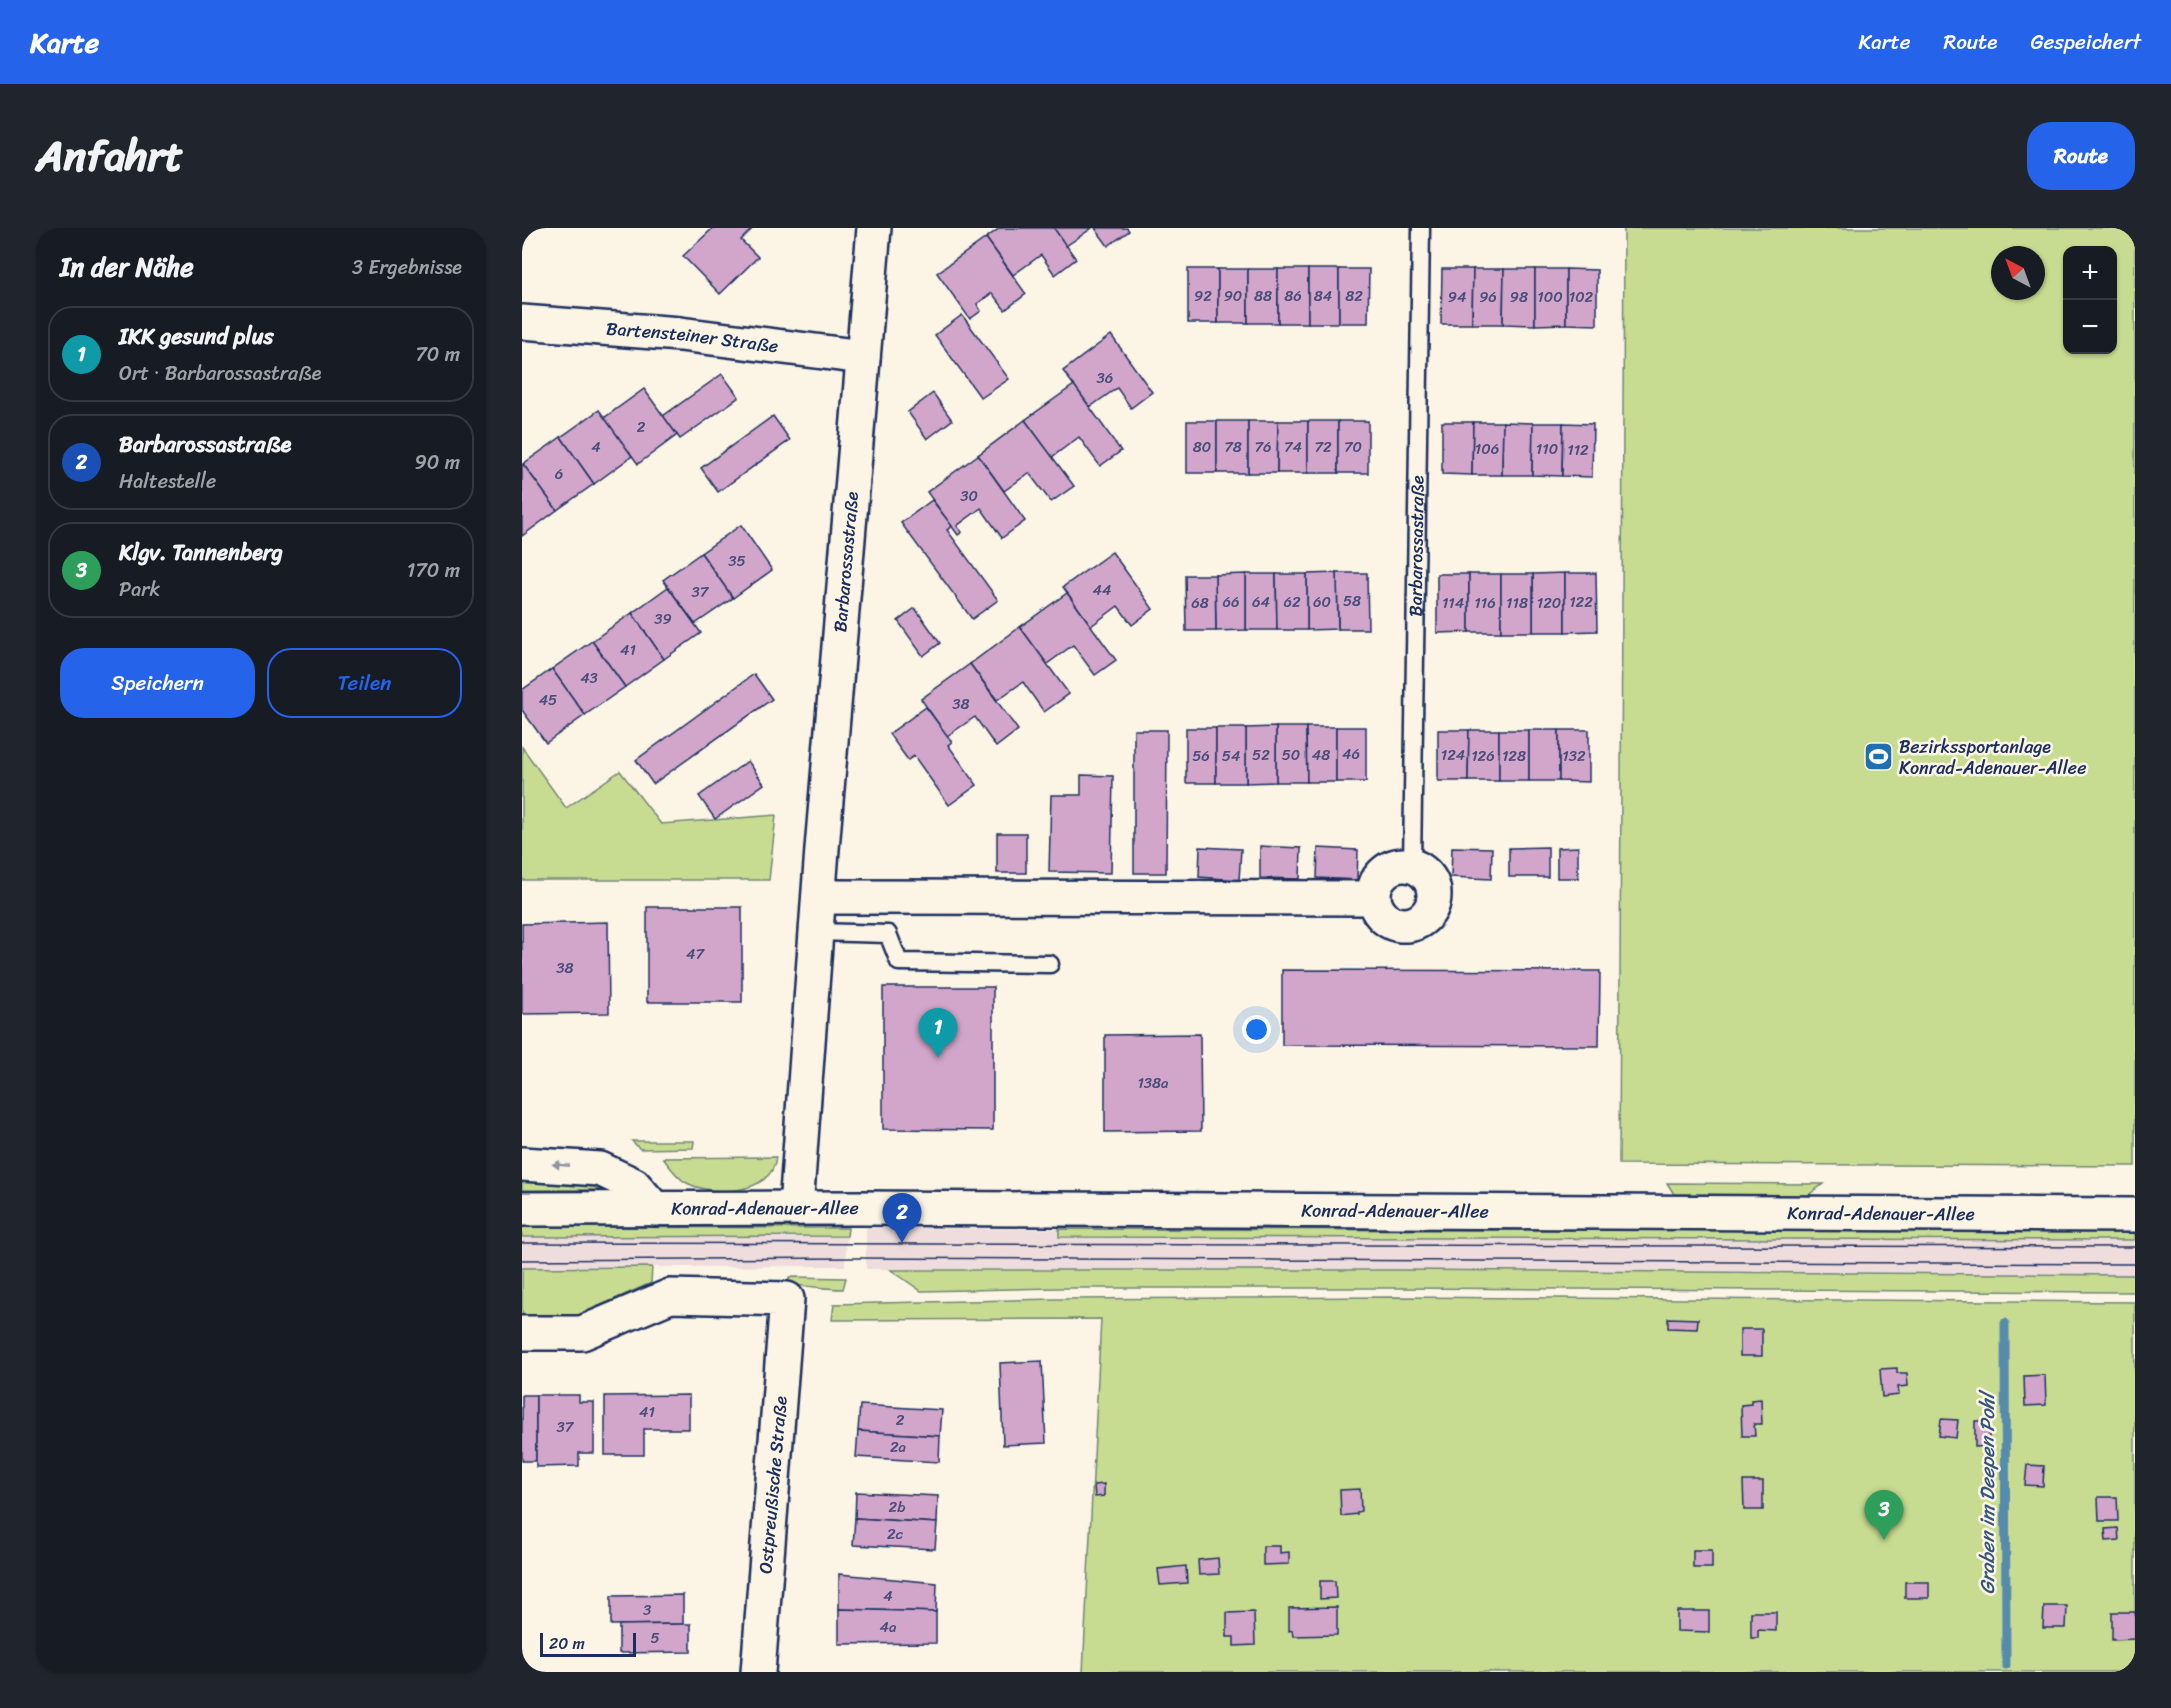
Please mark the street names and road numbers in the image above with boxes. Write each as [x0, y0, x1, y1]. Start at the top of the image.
street label: Bartensteiner Straße [605, 312, 780, 362]
street label: Barbarossastraße [1400, 475, 1434, 617]
street label: Barbarossastraße [824, 490, 868, 634]
street label: Konrad-Adenauer-Allee [671, 1192, 859, 1225]
street label: Konrad-Adenauer-Allee [1301, 1194, 1489, 1227]
street label: Konrad-Adenauer-Allee [1787, 1197, 1975, 1230]
street label: Ostpreußische Straße [749, 1394, 797, 1575]

